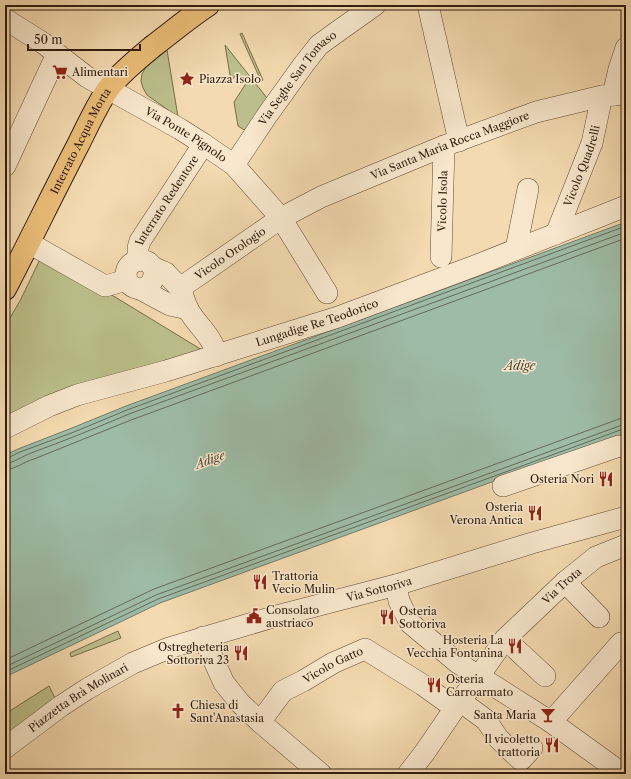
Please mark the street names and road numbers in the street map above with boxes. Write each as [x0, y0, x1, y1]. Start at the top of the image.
street label: Via Seghe San Tomaso [255, 28, 339, 129]
street label: Interrato Acqua Morta [47, 85, 114, 196]
street label: Via Ponte Pignolo [142, 103, 230, 165]
street label: Via Santa Maria Rocca Maggiore [368, 108, 531, 183]
street label: Vicolo Quadrelli [560, 123, 603, 210]
street label: Interrato Redentore [132, 153, 201, 247]
street label: Vicolo Isola [435, 170, 450, 233]
street label: Vicolo Orologio [191, 224, 269, 283]
street label: Lungadige Re Teodorico [254, 295, 380, 349]
street label: Via Trota [538, 564, 584, 608]
street label: Via Sottoriva [344, 574, 414, 605]
street label: Vicolo Gatto [299, 644, 365, 687]
street label: Piazzetta Brà Molinari [26, 660, 131, 735]

